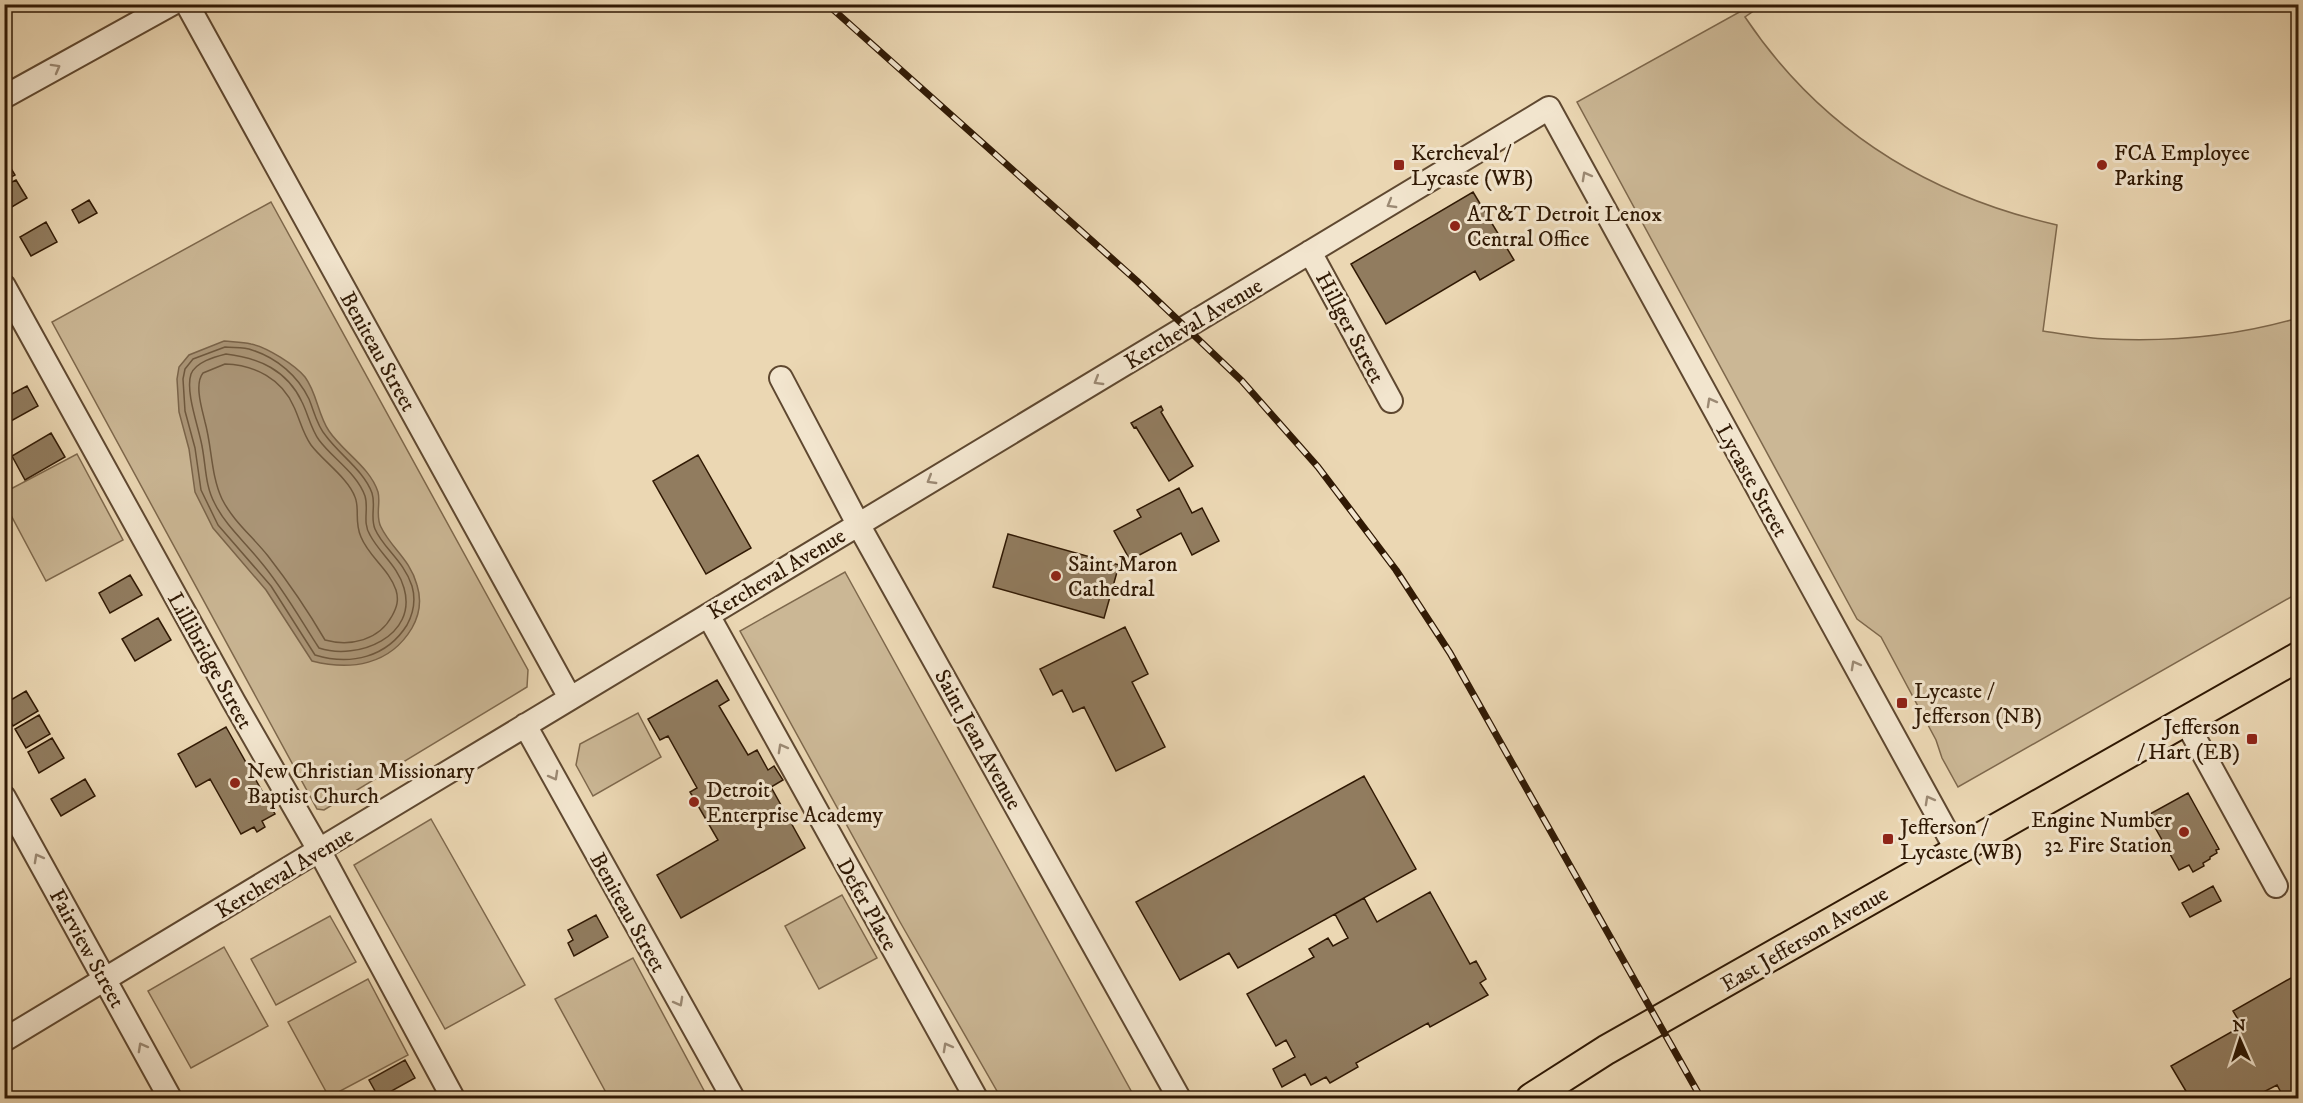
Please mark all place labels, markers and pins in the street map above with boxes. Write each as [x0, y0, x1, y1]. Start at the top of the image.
place label: Kercheval / Lycaste (WB) [1411, 140, 1533, 192]
place label: FCA Employee Parking [2114, 140, 2250, 192]
marker: Kercheval / Lycaste (WB) [1392, 158, 1406, 172]
marker: FCA Employee Parking [2095, 158, 2109, 172]
place label: AT&T Detroit Lenox Central Office [1467, 201, 1662, 253]
marker: AT&T Detroit Lenox Central Office [1448, 219, 1462, 233]
place label: Saint Maron Cathedral [1068, 551, 1178, 603]
marker: Saint Maron Cathedral [1049, 569, 1063, 583]
place label: Lycaste / Jefferson (NB) [1912, 678, 2042, 730]
marker: Lycaste / Jefferson (NB) [1895, 696, 1909, 710]
place label: Jefferson / Hart (EB) [2137, 714, 2240, 766]
marker: Jefferson / Hart (EB) [2245, 732, 2259, 746]
place label: New Christian Missionary Baptist Church [247, 758, 475, 810]
marker: New Christian Missionary Baptist Church [228, 776, 242, 790]
place label: Detroit Enterprise Academy [706, 777, 884, 829]
marker: Detroit Enterprise Academy [687, 795, 701, 809]
place label: Engine Number 32 Fire Station [2031, 807, 2173, 859]
place label: Jefferson / Lycaste (WB) [1898, 814, 2022, 866]
marker: Engine Number 32 Fire Station [2177, 825, 2191, 839]
marker: Jefferson / Lycaste (WB) [1881, 832, 1895, 846]

